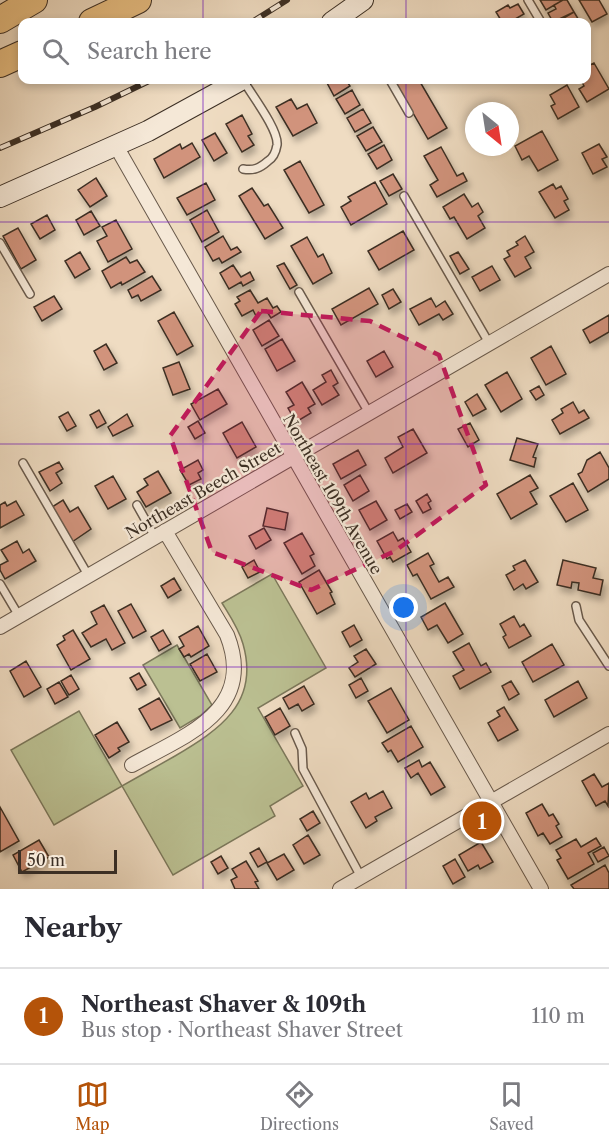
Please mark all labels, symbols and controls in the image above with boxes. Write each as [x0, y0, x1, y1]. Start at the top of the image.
search box [18, 18, 591, 84]
icon: search [39, 35, 72, 68]
text: Search here [87, 38, 212, 65]
north arrow [465, 102, 519, 156]
street label: Northeast 109th Avenue [279, 410, 387, 578]
street label: Northeast Beech Street [122, 437, 285, 543]
your location [389, 593, 418, 622]
pin: 1 [462, 798, 502, 844]
scale bar [18, 847, 117, 874]
text: 50 m [27, 850, 65, 870]
text: Nearby [24, 912, 122, 944]
text: Northeast Shaver & 109th [81, 991, 366, 1018]
text: 1 [39, 1004, 48, 1028]
text: 110 m [532, 1004, 585, 1028]
text: Bus stop · Northeast Shaver Street [81, 1018, 403, 1042]
tab: Map [75, 1078, 110, 1134]
tab: Directions [260, 1078, 339, 1134]
tab: Saved [489, 1078, 534, 1134]

